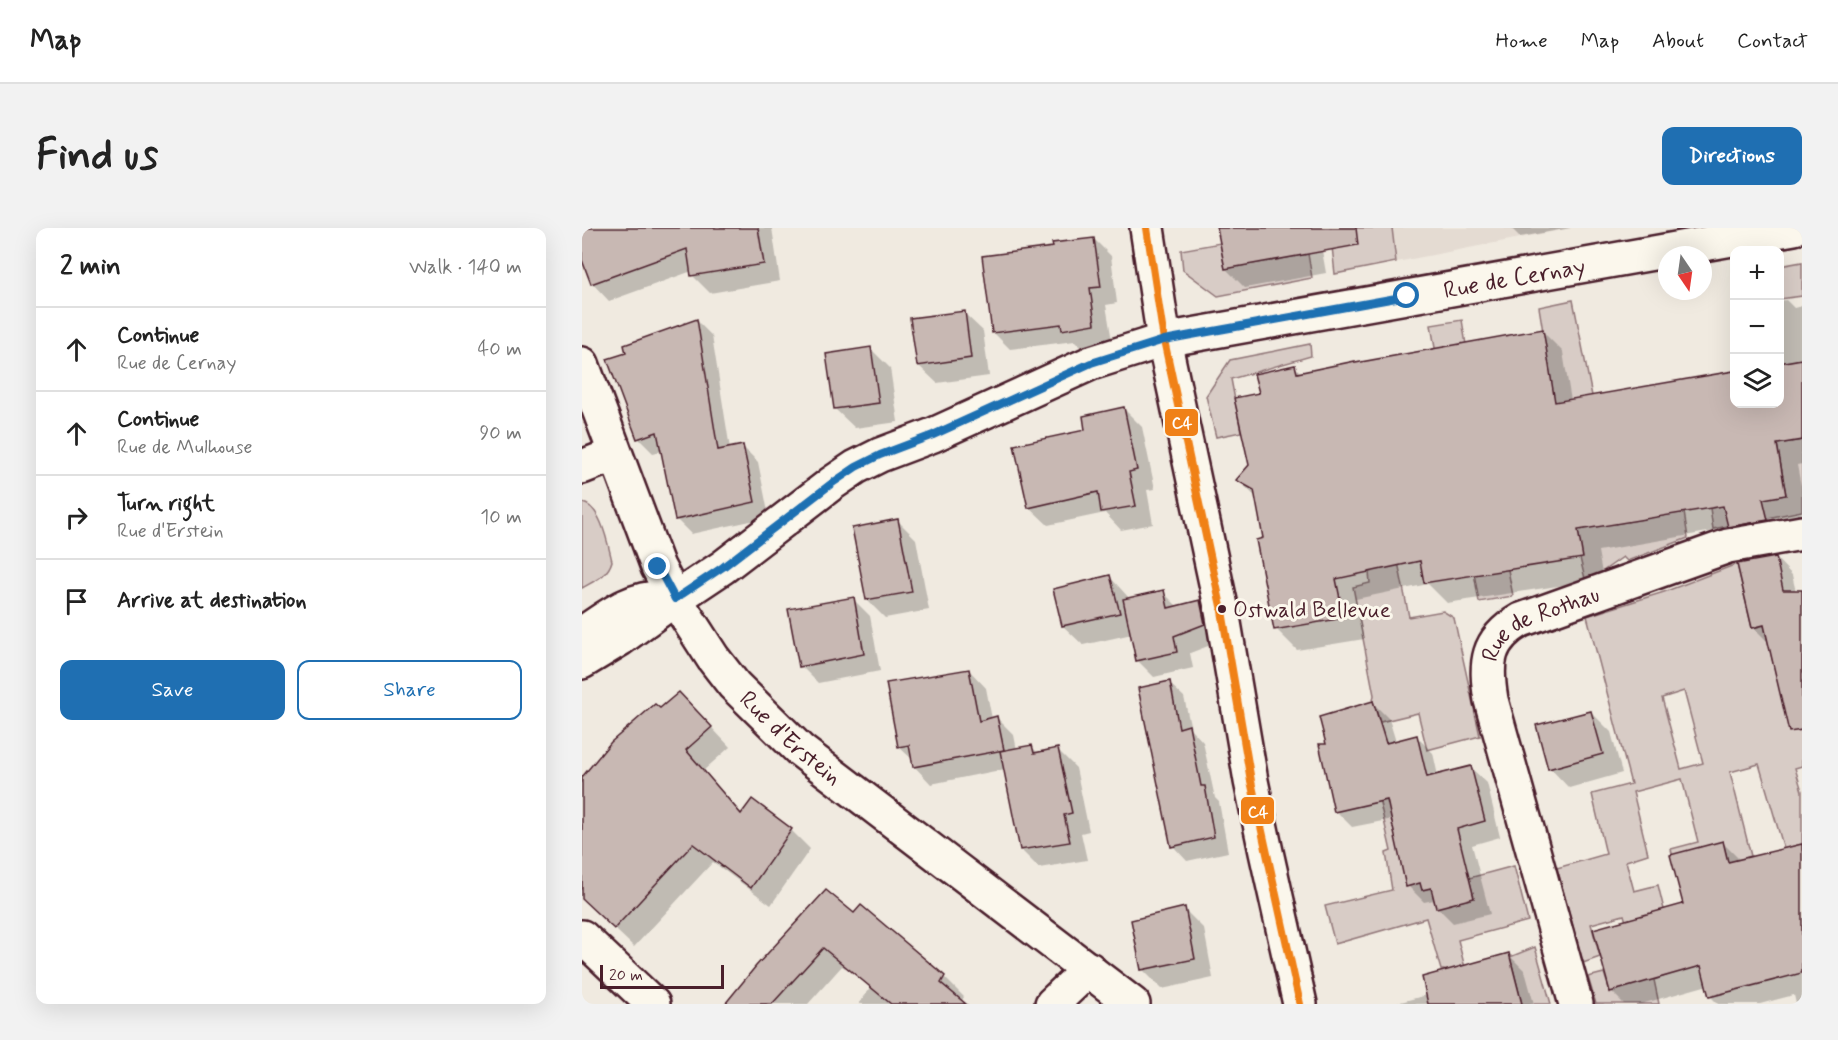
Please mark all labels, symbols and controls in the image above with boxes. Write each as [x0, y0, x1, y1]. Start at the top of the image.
text: Map [30, 23, 81, 60]
text: Home [1496, 27, 1548, 55]
text: Map [1581, 27, 1619, 55]
text: About [1652, 27, 1704, 55]
text: Contact [1737, 27, 1808, 55]
button: Directions [1662, 127, 1802, 185]
text: Find us [36, 129, 158, 184]
north arrow [1658, 246, 1712, 300]
map controls [1730, 246, 1784, 408]
button: + [1730, 246, 1784, 300]
text: 2 min [60, 250, 121, 284]
street label: Rue de Cernay [1441, 251, 1588, 307]
text: Walk · 140 m [409, 254, 522, 281]
route start [1393, 282, 1419, 308]
button: − [1730, 300, 1784, 354]
text: Continue [117, 322, 199, 350]
icon: ahead [60, 333, 93, 366]
text: 40 m [478, 336, 522, 363]
text: Rue de Cernay [117, 350, 236, 377]
button: layers [1730, 354, 1784, 408]
text: Continue [117, 406, 199, 434]
line badge: C4 [1164, 408, 1199, 437]
text: C4 [1172, 413, 1193, 434]
icon: ahead [60, 417, 93, 450]
text: 90 m [479, 420, 522, 447]
text: Rue de Mulhouse [117, 434, 253, 461]
text: Turn right [117, 490, 215, 518]
icon: right [60, 501, 93, 534]
text: 10 m [480, 504, 522, 531]
text: Rue d'Erstein [117, 518, 223, 545]
route end [644, 553, 670, 579]
street label: Rue de Rothau [1475, 579, 1604, 665]
icon: arrive [60, 585, 93, 618]
text: Arrive at destination [117, 587, 307, 615]
place label: Ostwald Bellevue [1233, 597, 1391, 625]
marker: Ostwald Bellevue [1216, 603, 1228, 615]
button: Save [60, 660, 285, 720]
button: Share [297, 660, 522, 720]
street label: Rue d'Erstein [732, 685, 847, 793]
line badge: C4 [1240, 796, 1275, 825]
text: C4 [1248, 802, 1269, 823]
scale bar [600, 962, 724, 990]
text: 20 m [609, 965, 643, 986]

